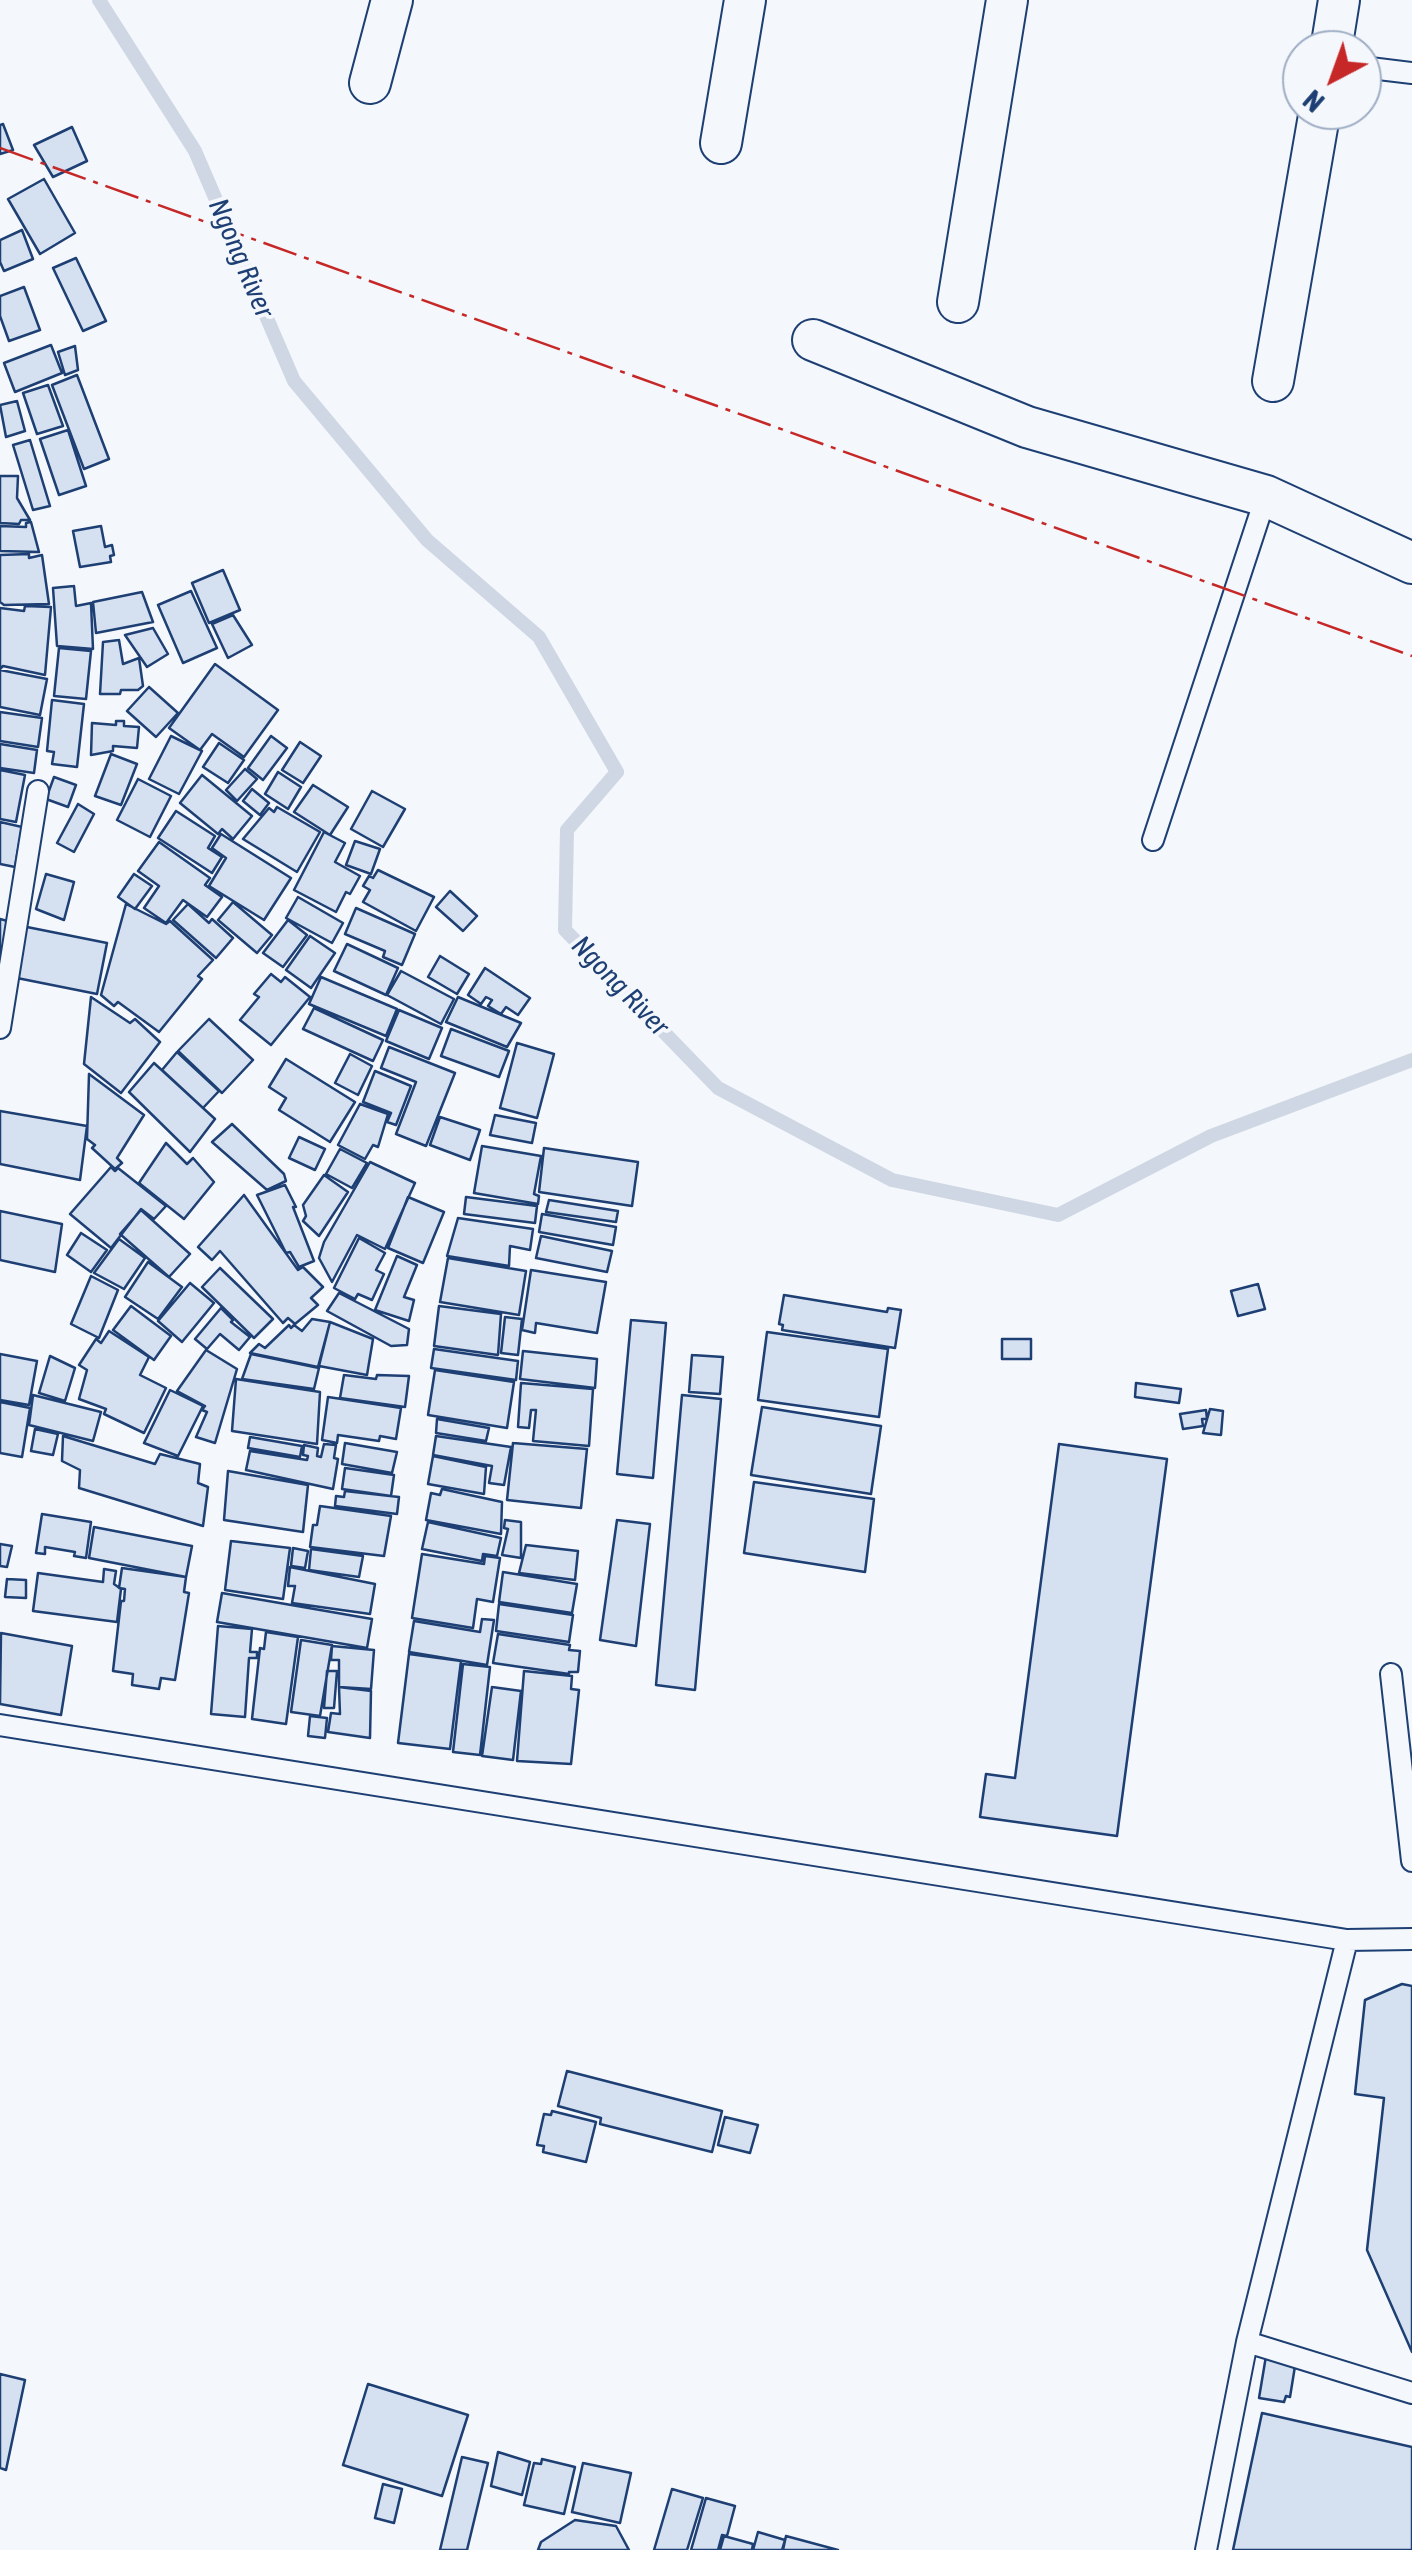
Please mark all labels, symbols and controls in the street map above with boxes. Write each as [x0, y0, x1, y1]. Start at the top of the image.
north arrow [1282, 30, 1382, 130]
text: N [1297, 84, 1330, 119]
water label: Ngong River [201, 194, 281, 322]
water label: Ngong River [564, 929, 676, 1043]

